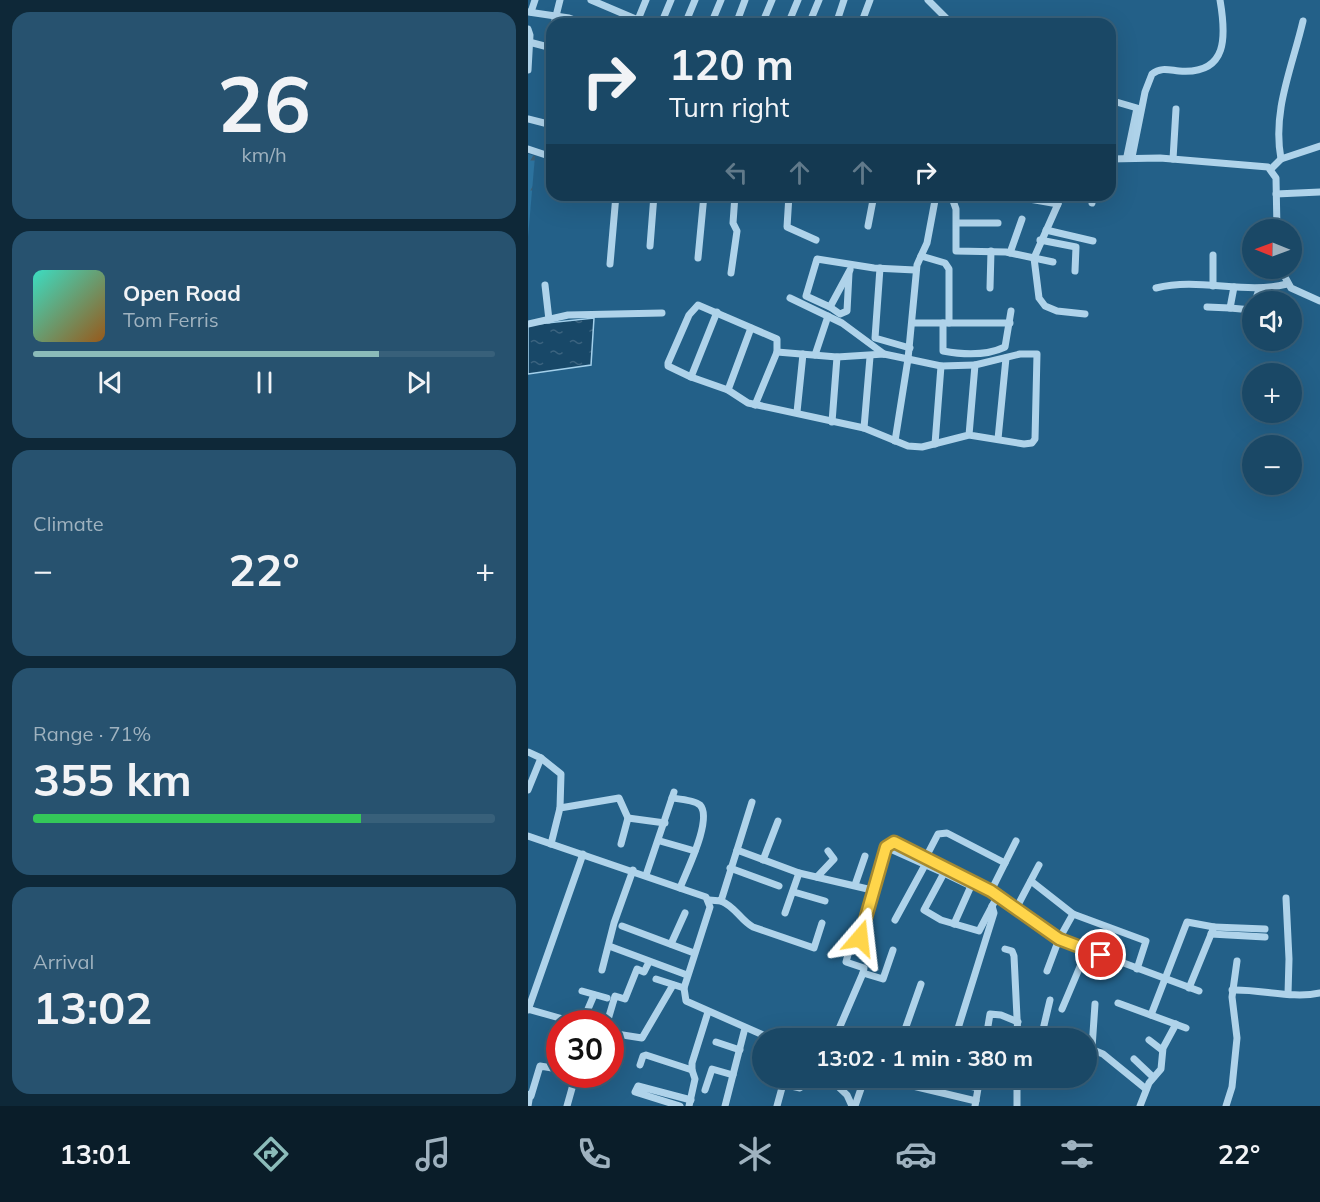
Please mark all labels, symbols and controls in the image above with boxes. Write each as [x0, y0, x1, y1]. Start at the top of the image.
text: 120 m [669, 38, 794, 91]
icon: right [570, 42, 648, 120]
text: 26 [217, 54, 311, 152]
text: Turn right [669, 90, 789, 124]
text: km/h [241, 142, 287, 167]
icon: left [720, 156, 753, 189]
icon: ahead [783, 156, 816, 189]
icon: ahead [846, 156, 879, 189]
icon: right [909, 156, 942, 189]
north arrow [1242, 219, 1302, 279]
map controls [1242, 219, 1302, 495]
text: Open Road [123, 279, 241, 307]
button: sound [1242, 291, 1302, 351]
text: Tom Ferris [123, 307, 219, 332]
button: + [1242, 363, 1302, 423]
icon: previous [94, 366, 127, 399]
icon: pause [248, 366, 281, 399]
icon: next [402, 366, 435, 399]
button: − [1242, 435, 1302, 495]
text: Climate [33, 511, 104, 536]
text: 22° [228, 541, 300, 597]
text: − [33, 549, 53, 590]
text: + [475, 549, 495, 590]
text: Range · 71% [33, 721, 151, 746]
text: 355 km [33, 751, 192, 807]
position arrow [828, 906, 892, 970]
pin [1075, 929, 1126, 980]
icon: arrive [1084, 938, 1117, 971]
text: Arrival [33, 949, 94, 974]
text: 13:02 [33, 979, 152, 1035]
speed limit sign: 30 [546, 1010, 624, 1088]
text: 13:02 · 1 min · 380 m [816, 1044, 1033, 1072]
icon: directions [250, 1133, 292, 1175]
icon: music [412, 1133, 454, 1175]
icon: phone [573, 1133, 615, 1175]
icon: climate [734, 1133, 776, 1175]
icon: car [895, 1133, 937, 1175]
icon: filters [1056, 1133, 1098, 1175]
text: 13:01 [60, 1137, 131, 1171]
text: 22° [1218, 1137, 1260, 1171]

